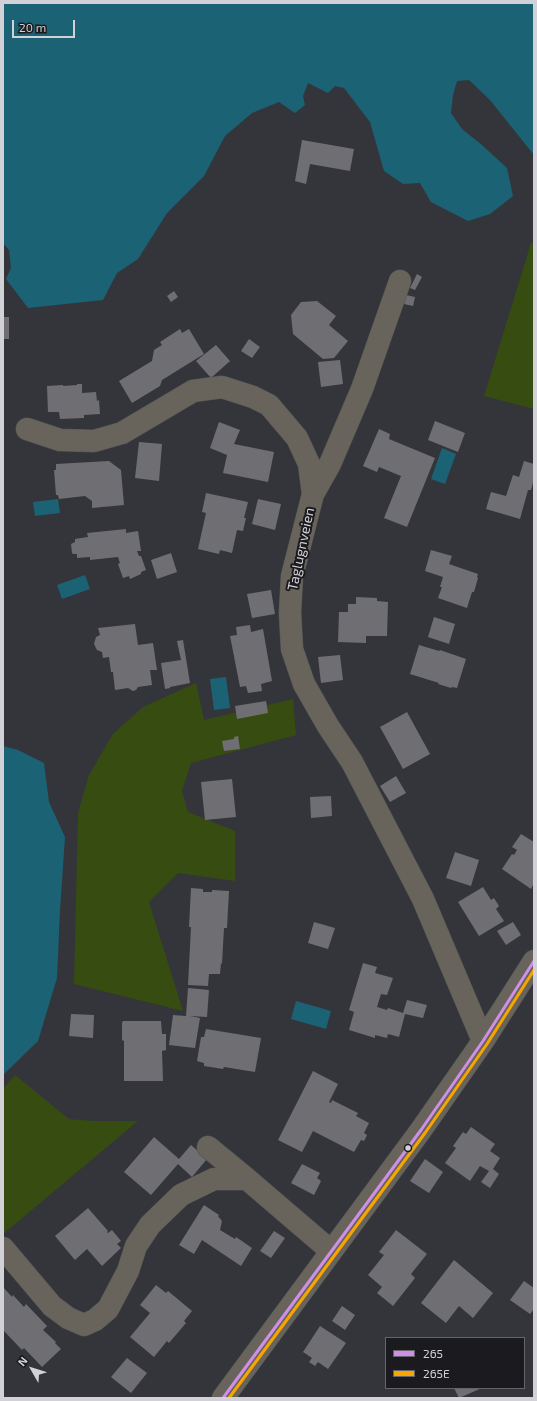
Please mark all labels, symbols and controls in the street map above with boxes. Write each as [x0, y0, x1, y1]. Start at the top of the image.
scale bar [14, 12, 77, 38]
text: 20 m [19, 20, 46, 34]
street label: Taglugnveien [284, 506, 318, 592]
unlabelled marker [403, 1143, 413, 1153]
legend [385, 1337, 525, 1389]
text: 265 [423, 1346, 443, 1360]
north arrow [12, 1349, 52, 1389]
text: N [15, 1354, 30, 1368]
text: 265E [423, 1366, 450, 1380]

